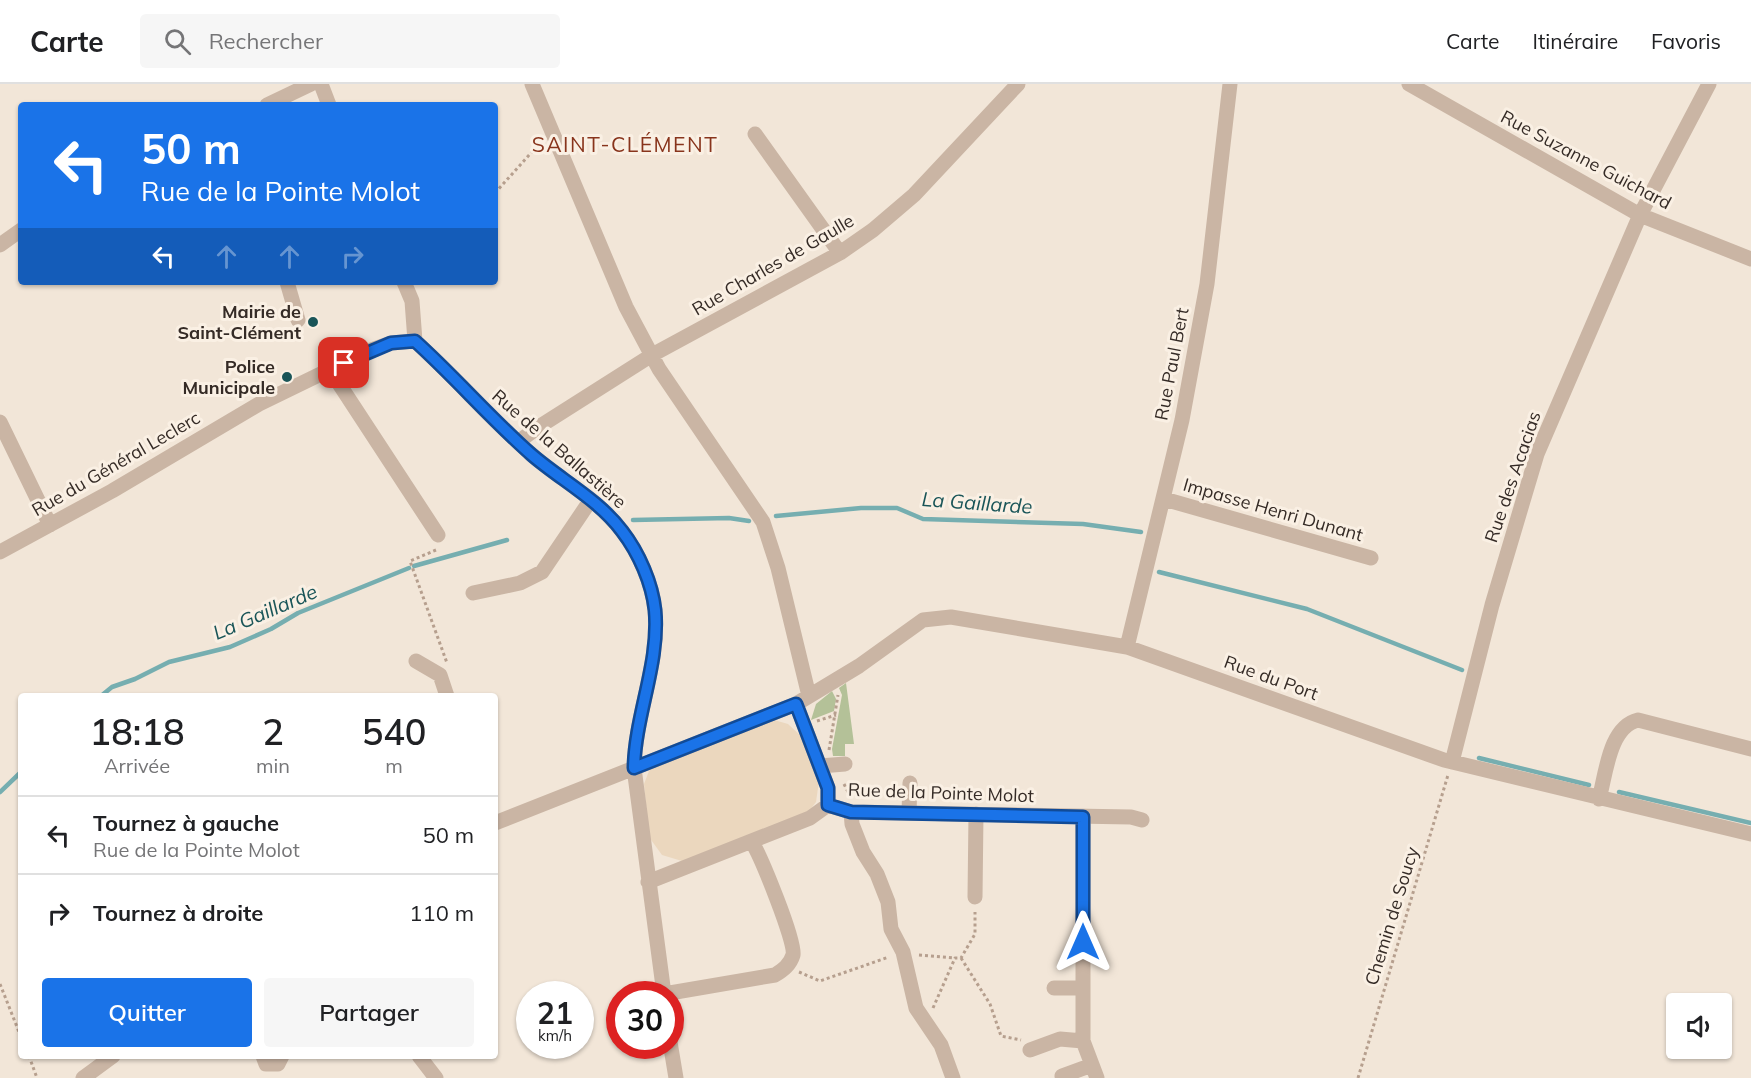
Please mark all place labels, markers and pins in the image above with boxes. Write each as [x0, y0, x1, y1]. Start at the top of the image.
place label: Mairie de Saint-Clément [177, 300, 301, 344]
marker: Mairie de Saint-Clément [306, 315, 320, 329]
pin [318, 337, 369, 388]
place label: Police Municipale [182, 355, 275, 399]
marker: Police Municipale [280, 370, 294, 384]

